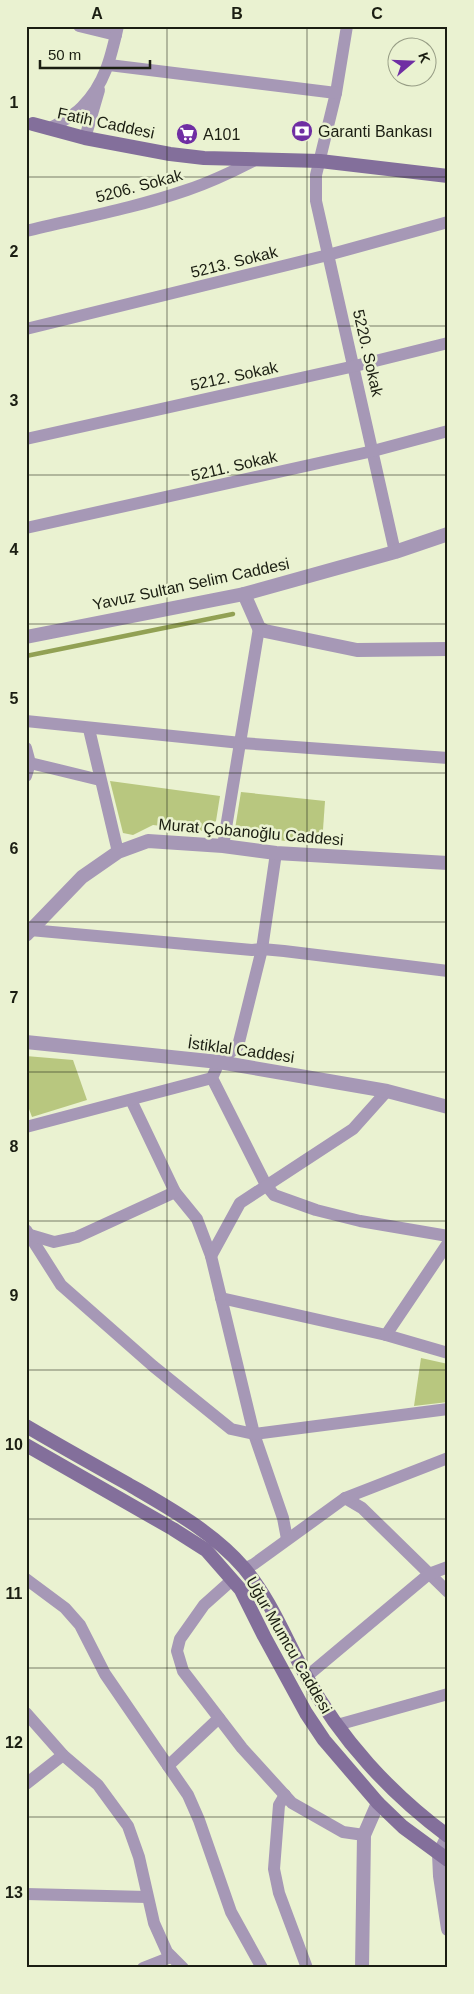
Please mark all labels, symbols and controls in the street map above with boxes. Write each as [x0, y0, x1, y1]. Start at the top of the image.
text: A [91, 5, 103, 22]
text: B [231, 5, 243, 22]
text: C [371, 5, 383, 22]
scale bar [40, 38, 150, 70]
north arrow [386, 38, 436, 88]
text: 50 m [48, 46, 81, 63]
text: K [415, 50, 434, 65]
text: 1 [10, 94, 19, 111]
street label: Fatih Caddesi [56, 104, 156, 142]
bank icon: Garanti Bankası [290, 119, 314, 143]
supermarket icon: A101 [175, 122, 199, 146]
place label: Garanti Bankası [318, 123, 433, 140]
place label: A101 [203, 126, 240, 143]
street label: 5206. Sokak [94, 166, 185, 206]
text: 2 [10, 243, 19, 260]
street label: 5213. Sokak [189, 243, 280, 281]
street label: 5220. Sokak [350, 308, 387, 399]
street label: 5212. Sokak [189, 358, 280, 394]
text: 3 [10, 392, 19, 409]
street label: 5211. Sokak [189, 448, 280, 484]
text: 4 [10, 541, 19, 558]
street label: Yavuz Sultan Selim Caddesi [91, 555, 291, 613]
text: 5 [10, 690, 19, 707]
street label: Murat Çobanoğlu Caddesi [158, 815, 344, 849]
text: 6 [10, 840, 19, 857]
text: 7 [10, 989, 19, 1006]
street label: İstiklal Caddesi [187, 1033, 296, 1066]
text: 8 [10, 1138, 19, 1155]
text: 9 [10, 1287, 19, 1304]
text: 10 [5, 1436, 23, 1453]
street label: Uğur Mumcu Caddesi [243, 1574, 335, 1716]
text: 11 [6, 1585, 23, 1602]
text: 12 [5, 1734, 23, 1751]
text: 13 [5, 1884, 23, 1901]

